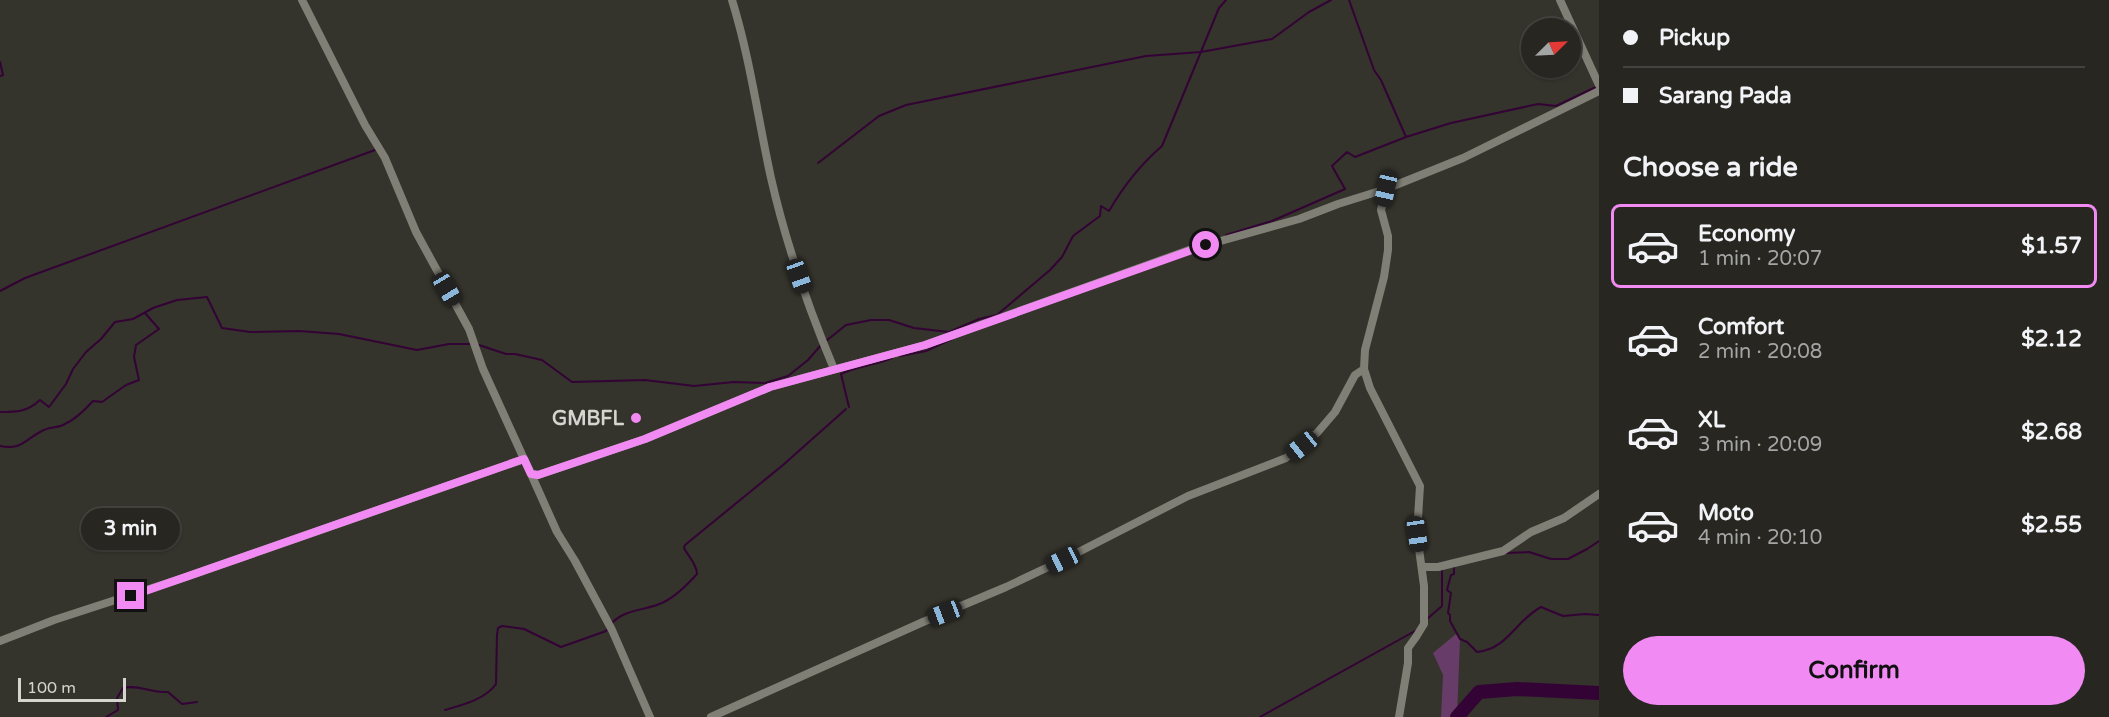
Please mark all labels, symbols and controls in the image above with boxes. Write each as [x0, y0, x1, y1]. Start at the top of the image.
north arrow [1521, 18, 1581, 78]
map controls [1521, 18, 1581, 78]
text: Pickup [1659, 25, 1730, 51]
text: Sarang Pada [1659, 83, 1792, 109]
text: Choose a ride [1623, 151, 1798, 184]
car [1373, 169, 1399, 209]
icon: car [1626, 219, 1680, 273]
text: Economy [1698, 221, 1795, 247]
route start [1192, 231, 1219, 258]
text: $1.57 [2021, 233, 2082, 259]
text: 1 min · 20:07 [1698, 247, 1822, 271]
car [784, 256, 814, 296]
car [430, 269, 464, 309]
icon: car [1626, 312, 1680, 366]
text: Comfort [1698, 314, 1784, 340]
text: $2.12 [2021, 326, 2082, 352]
text: 2 min · 20:08 [1698, 340, 1822, 364]
icon: car [1626, 405, 1680, 459]
place label: GMBFL [552, 407, 624, 431]
text: XL [1698, 407, 1725, 433]
marker: GMBFL [629, 411, 643, 425]
text: $2.68 [2021, 419, 2082, 445]
car [1282, 428, 1322, 464]
text: 3 min · 20:09 [1698, 433, 1822, 457]
icon: car [1626, 498, 1680, 552]
text: Moto [1698, 500, 1754, 526]
callout: 3 min [82, 509, 180, 551]
text: $2.55 [2021, 512, 2082, 538]
car [1406, 515, 1428, 553]
text: 3 min [104, 517, 157, 541]
text: 4 min · 20:10 [1698, 526, 1822, 550]
car [1043, 544, 1083, 576]
route end [117, 582, 144, 609]
car [925, 598, 965, 628]
button: Confirm [1623, 636, 2085, 705]
scale bar [18, 675, 126, 702]
text: 100 m [27, 678, 76, 698]

